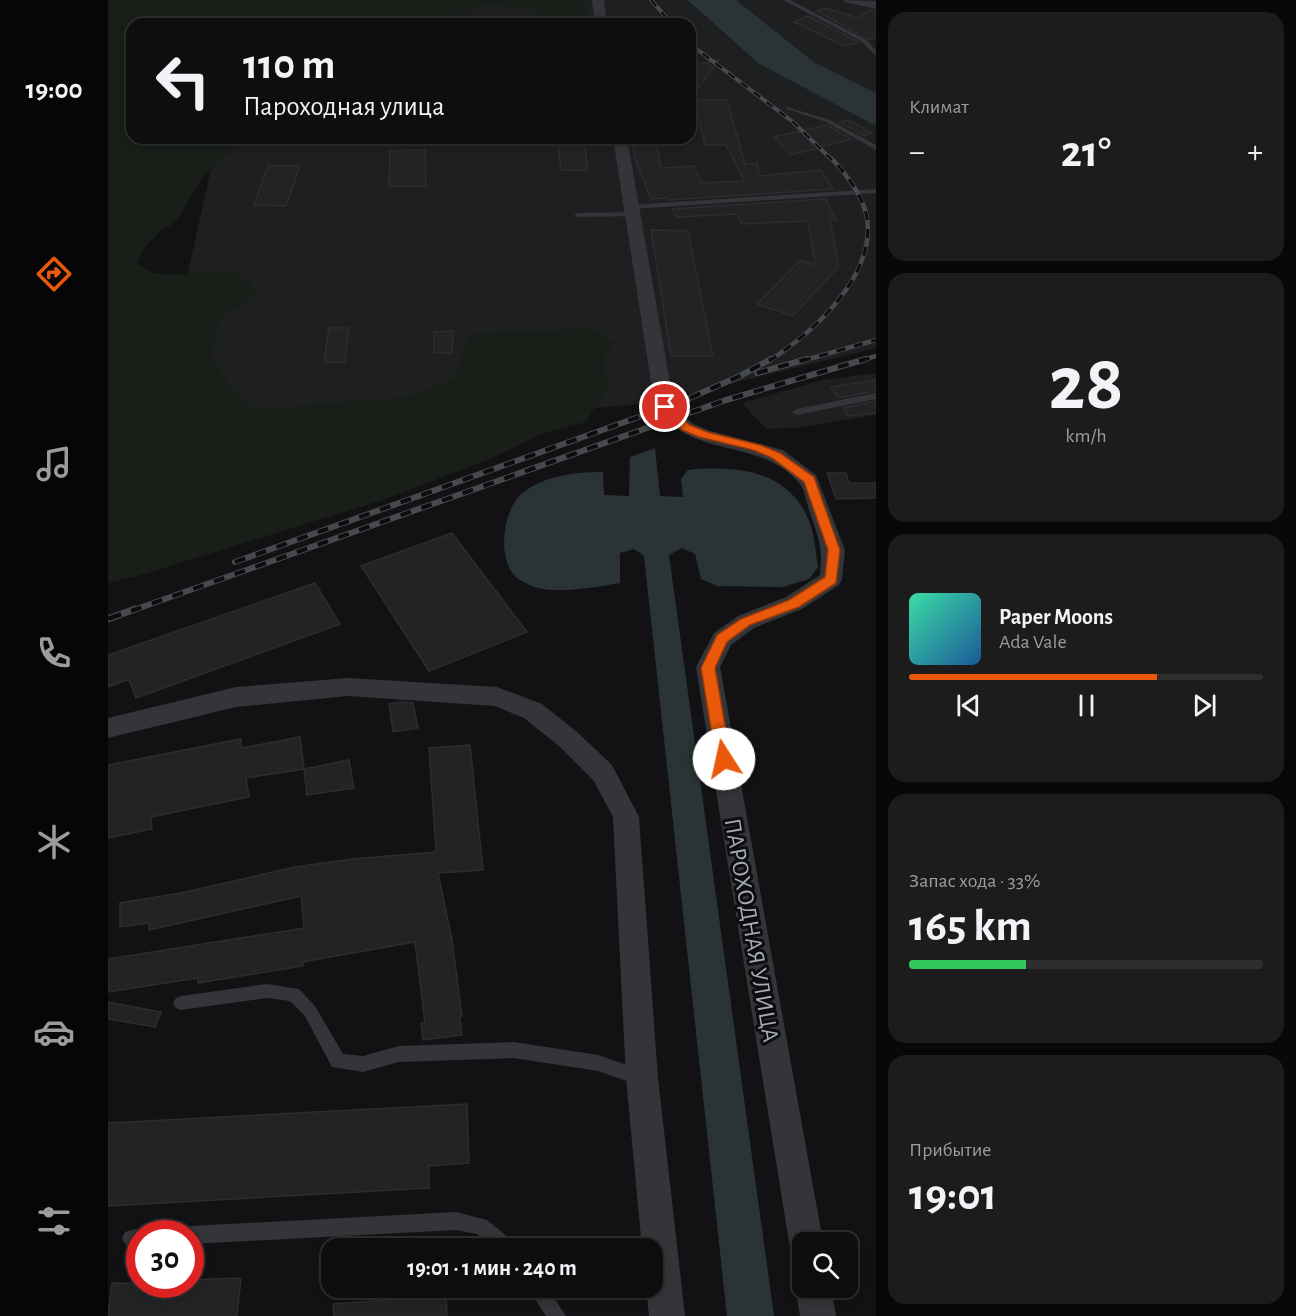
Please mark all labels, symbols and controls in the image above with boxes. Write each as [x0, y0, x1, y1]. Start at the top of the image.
icon: left [144, 42, 222, 120]
text: 110 m [243, 44, 335, 86]
text: 19:00 [25, 76, 83, 103]
text: Пароходная улица [243, 93, 445, 120]
text: Климат [909, 97, 969, 117]
text: 21° [1061, 130, 1111, 175]
text: − [909, 136, 925, 169]
text: + [1247, 136, 1263, 169]
icon: directions [33, 253, 75, 295]
text: 28 [1048, 346, 1124, 424]
pin [639, 381, 690, 432]
icon: arrive [648, 390, 681, 423]
text: km/h [1065, 426, 1107, 446]
icon: music [33, 443, 75, 485]
text: Paper Moons [999, 606, 1113, 628]
icon: phone [33, 632, 75, 674]
text: Ada Vale [999, 632, 1067, 652]
icon: previous [952, 689, 985, 722]
icon: pause [1070, 689, 1103, 722]
icon: next [1188, 689, 1221, 722]
position arrow [692, 727, 756, 791]
street label: ПАРОХОДНАЯ УЛИЦА [720, 816, 783, 1044]
icon: climate [33, 821, 75, 863]
text: Запас хода · 33% [909, 871, 1041, 891]
text: 165 km [909, 904, 1032, 949]
icon: car [33, 1011, 75, 1053]
text: Прибытие [909, 1140, 991, 1160]
text: 19:01 [909, 1173, 997, 1218]
icon: filters [33, 1200, 75, 1242]
speed limit sign: 30 [126, 1220, 204, 1298]
map controls [792, 1232, 858, 1298]
button: search [792, 1232, 858, 1298]
text: 19:01 · 1 мин · 240 m [407, 1257, 577, 1279]

